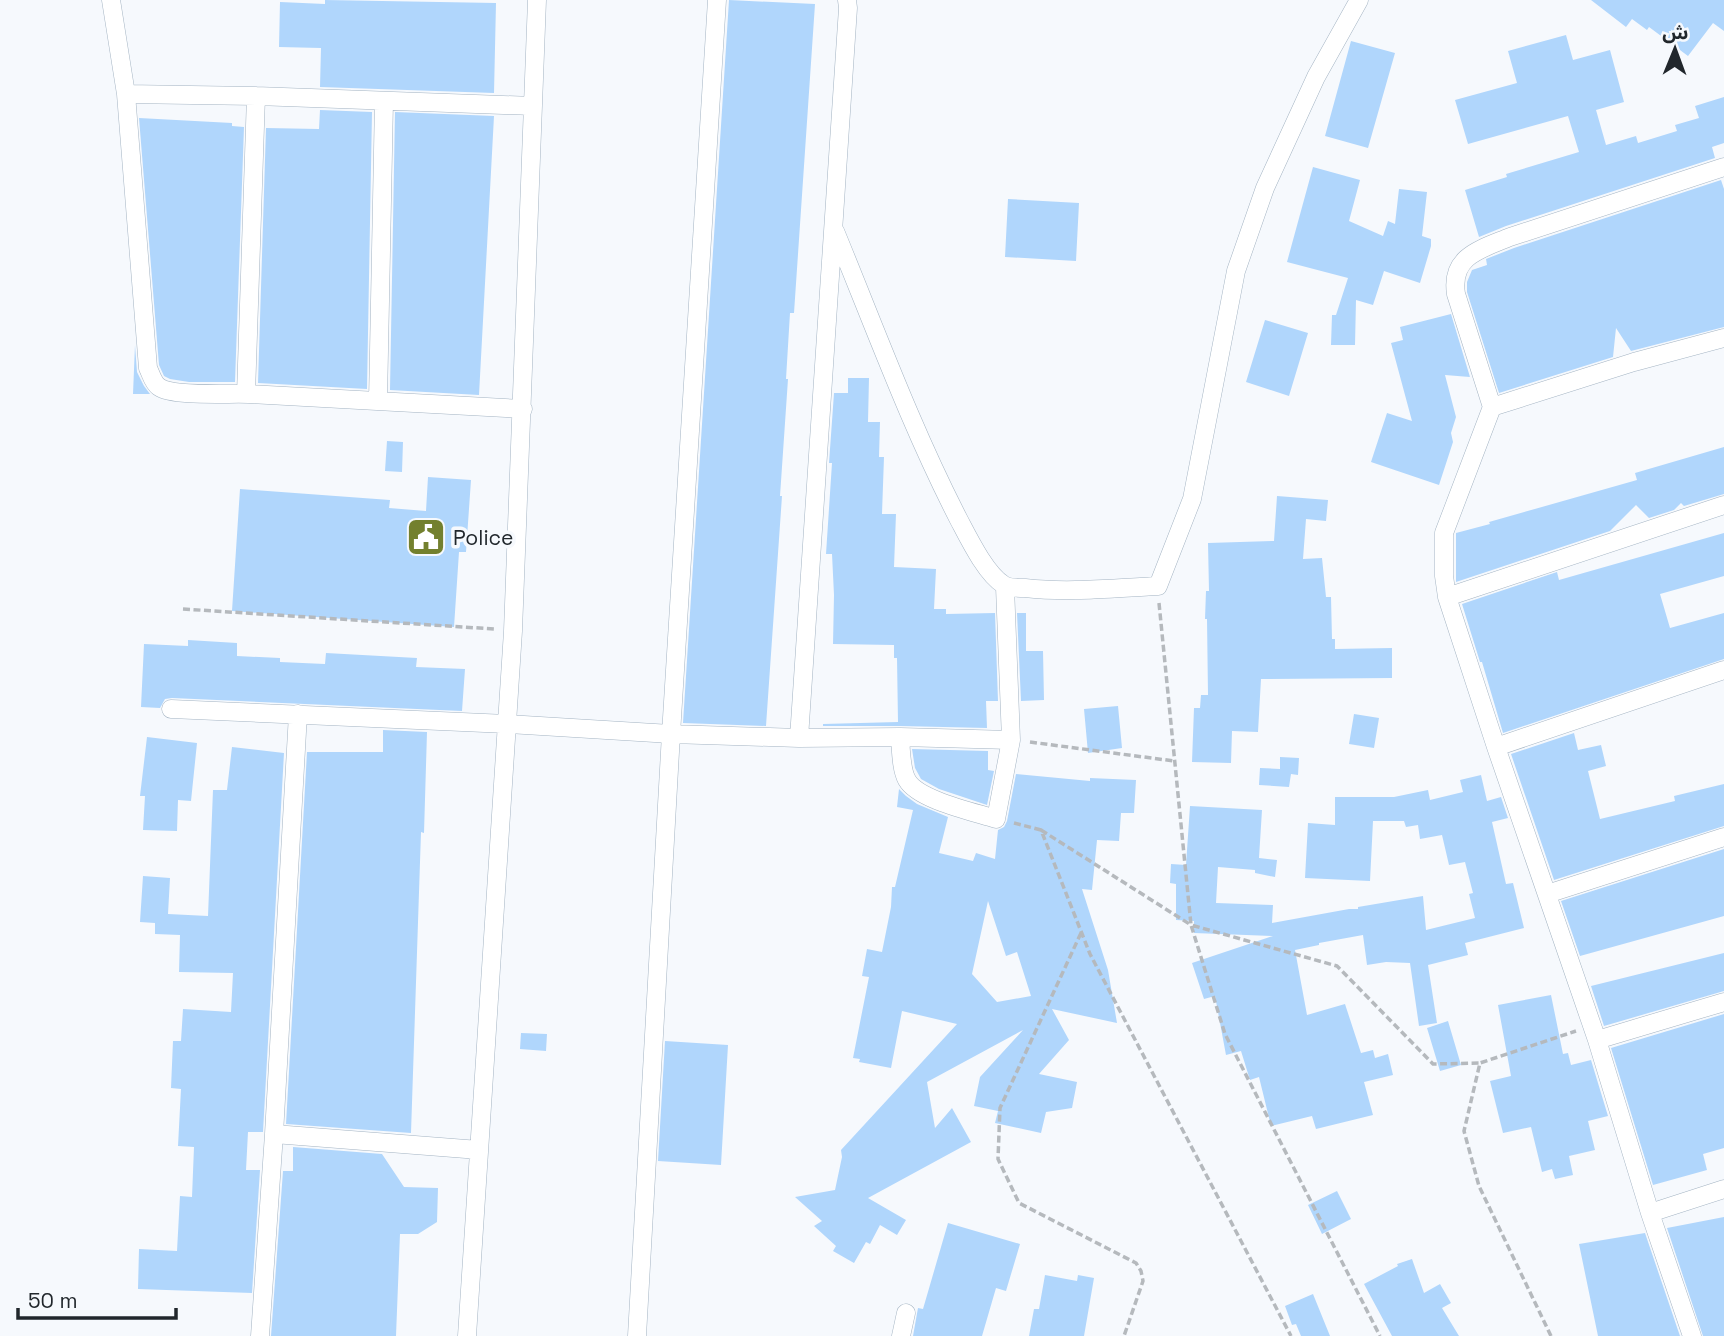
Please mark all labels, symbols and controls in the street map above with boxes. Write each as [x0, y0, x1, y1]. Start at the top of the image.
north arrow [1640, 14, 1710, 84]
text: ش [1662, 20, 1689, 45]
public building icon: Police [405, 516, 447, 558]
place label: Police [453, 524, 514, 551]
scale bar [18, 1276, 175, 1320]
text: 50 m [28, 1287, 78, 1314]

